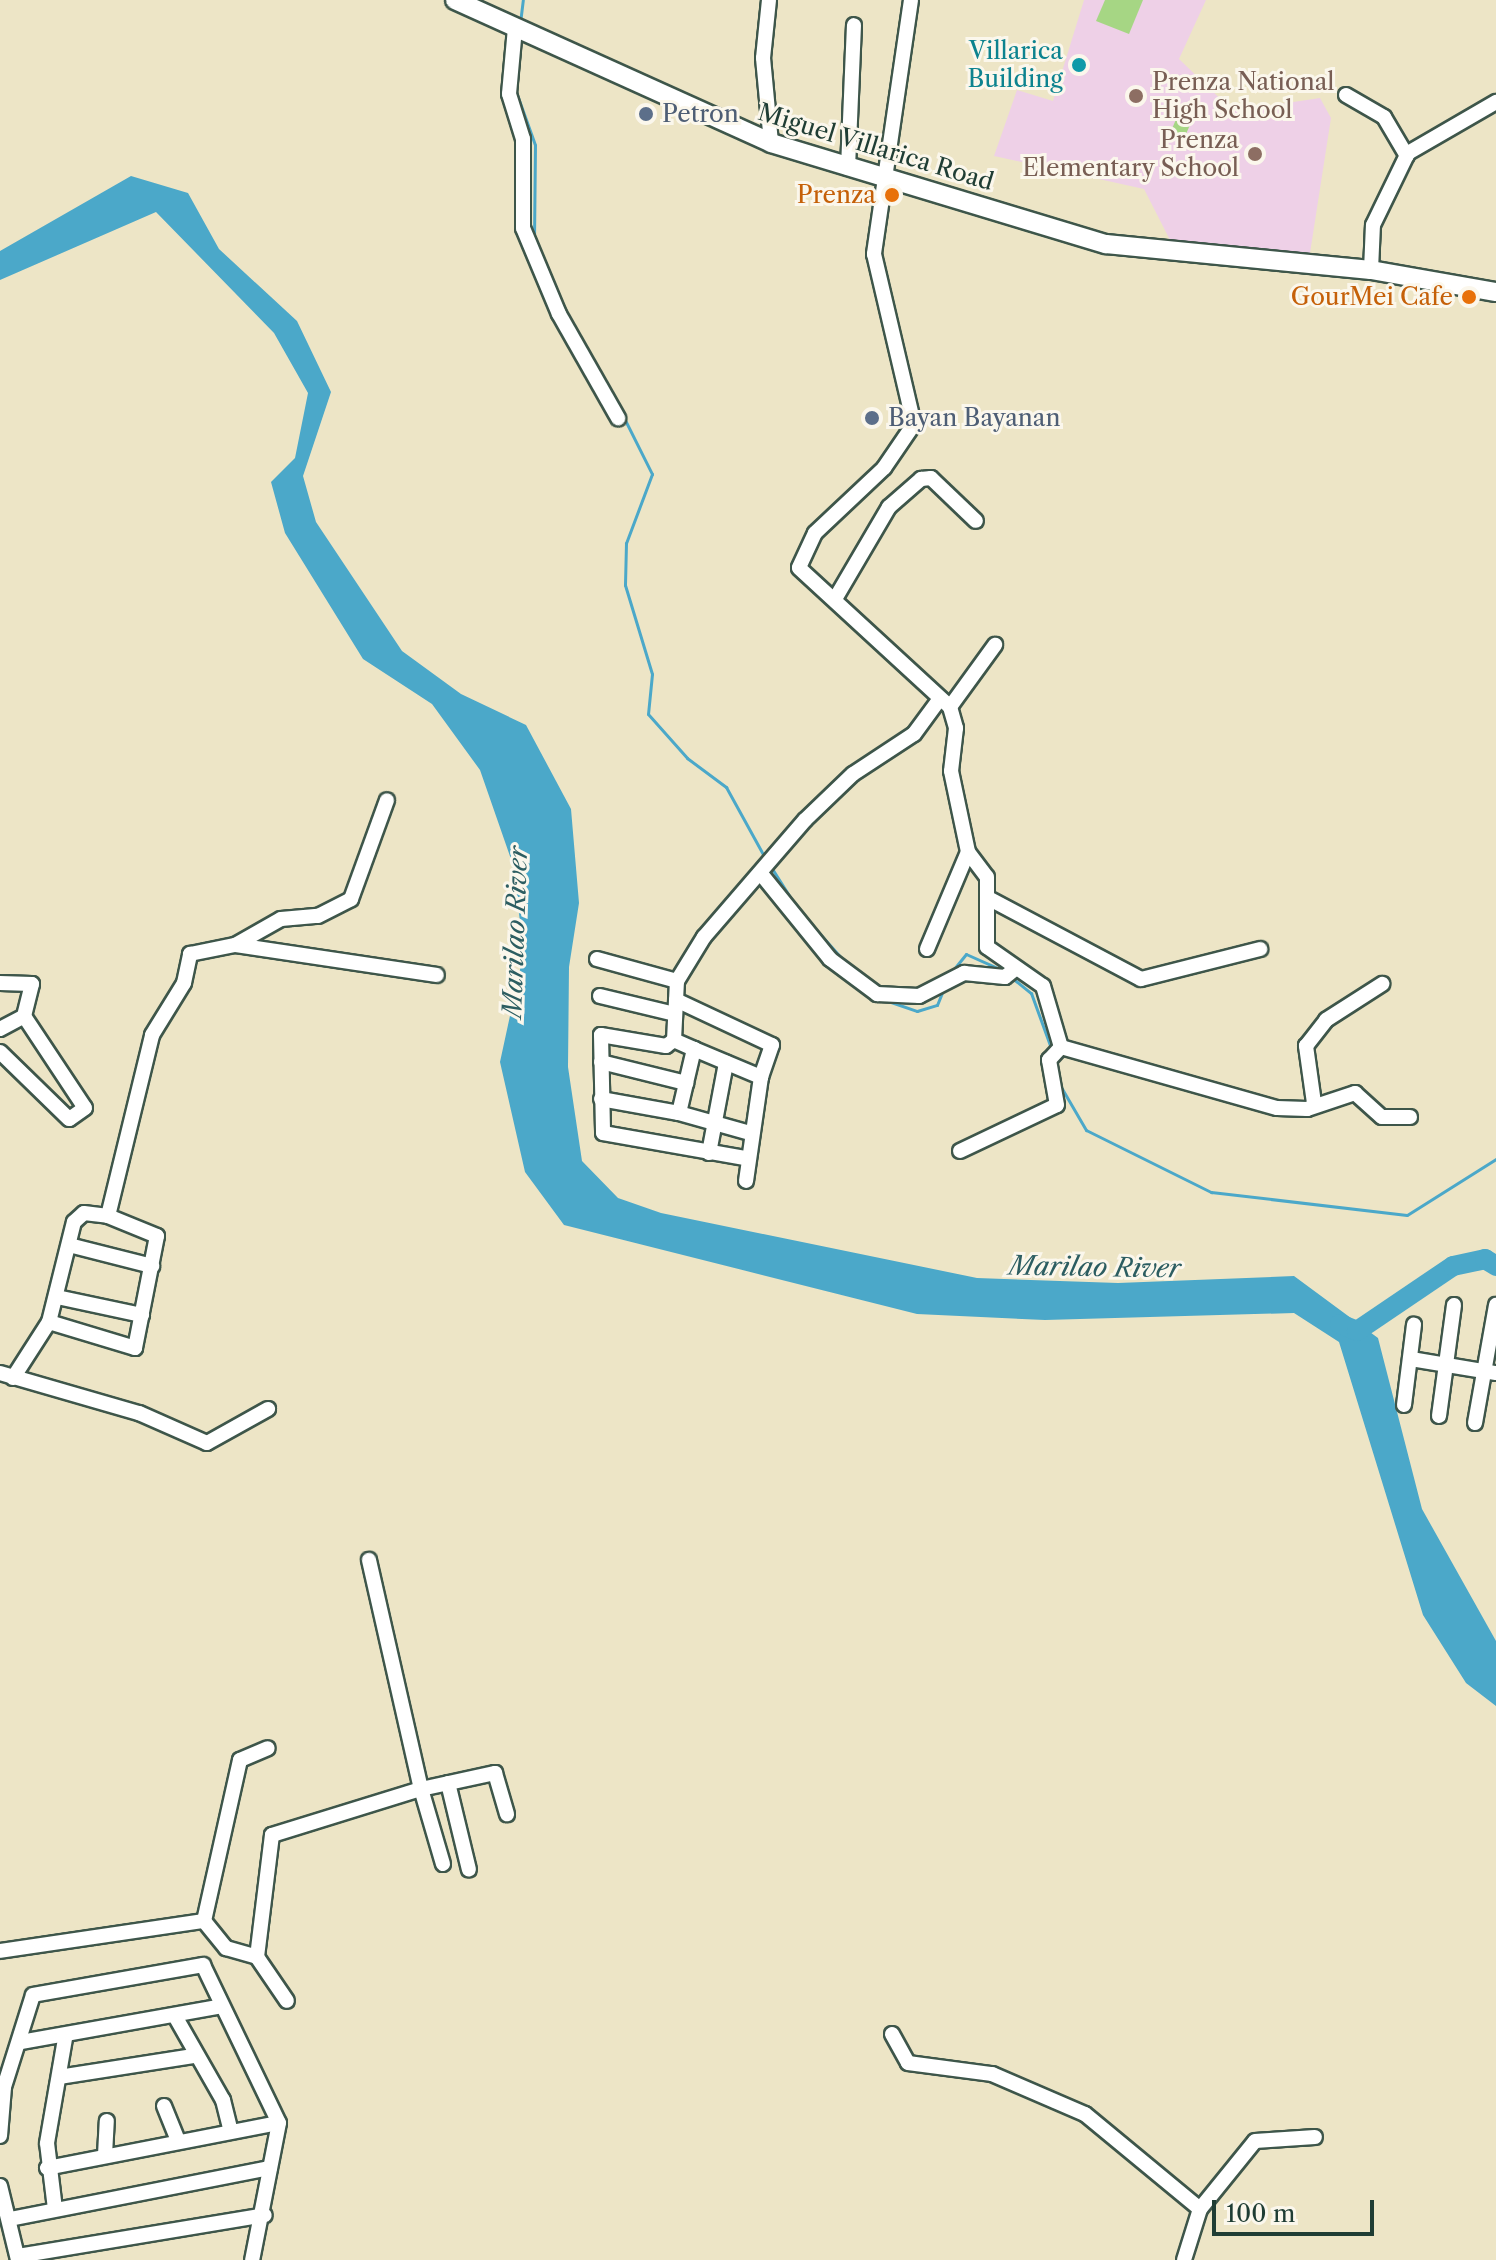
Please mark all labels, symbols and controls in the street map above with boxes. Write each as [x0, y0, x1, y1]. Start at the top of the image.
place label: Villarica Building [967, 37, 1063, 93]
marker: Villarica Building [1070, 56, 1088, 74]
place label: Prenza National High School [1152, 68, 1335, 124]
marker: Prenza National High School [1127, 87, 1145, 105]
street label: Miguel Villarica Road [754, 97, 998, 197]
place label: Petron [662, 100, 739, 128]
marker: Petron [637, 105, 655, 123]
place label: Prenza Elementary School [1022, 126, 1239, 182]
marker: Prenza Elementary School [1246, 145, 1264, 163]
place label: Prenza [797, 181, 876, 209]
marker: Prenza [883, 186, 901, 204]
place label: GourMei Cafe [1291, 283, 1453, 311]
marker: GourMei Cafe [1460, 288, 1478, 306]
place label: Bayan Bayanan [888, 404, 1061, 432]
marker: Bayan Bayanan [863, 409, 881, 427]
water label: Marilao River [497, 846, 535, 1018]
water label: Marilao River [1009, 1251, 1181, 1285]
scale bar [1216, 2184, 1378, 2234]
text: 100 m [1226, 2199, 1295, 2228]

